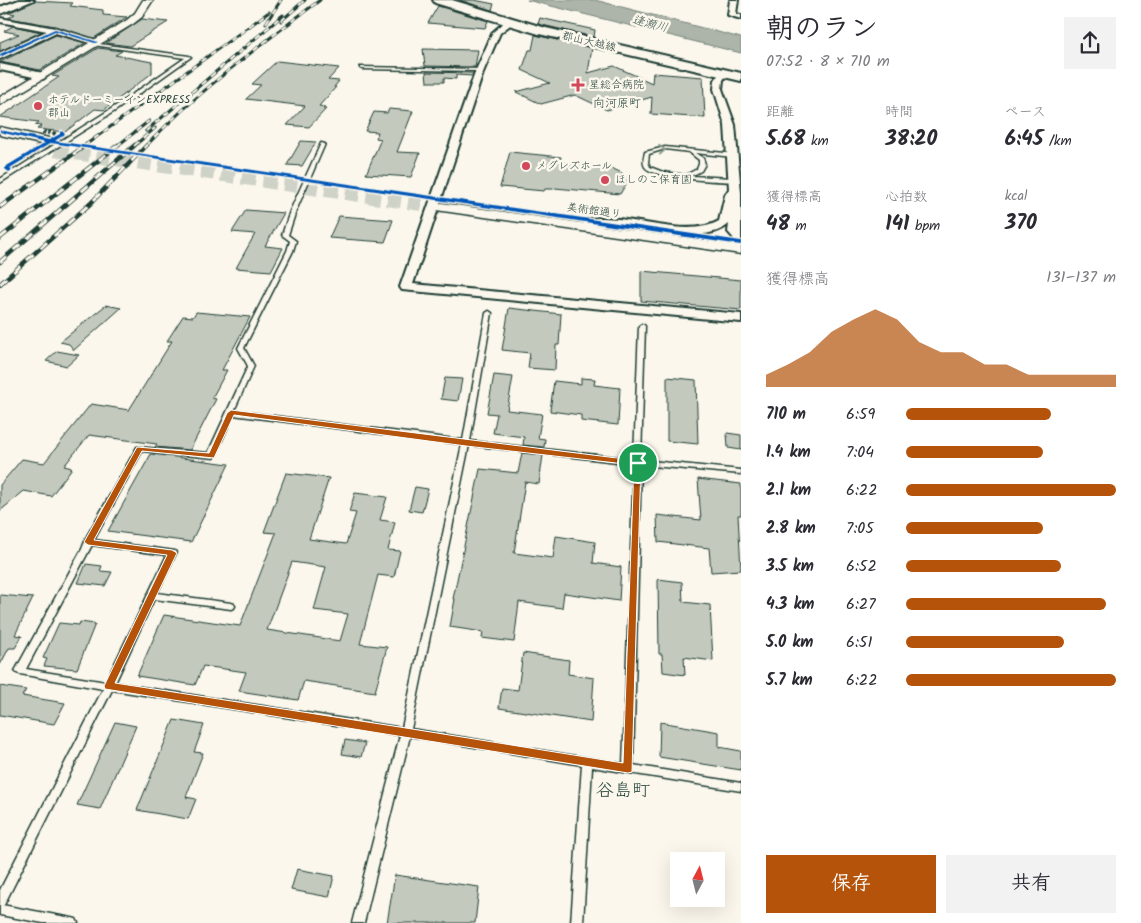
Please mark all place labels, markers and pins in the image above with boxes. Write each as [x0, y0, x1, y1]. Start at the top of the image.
place label: 星総合病院 [589, 76, 644, 94]
marker: 星総合病院 [571, 78, 585, 92]
place label: ホテルドーミーインEXPRESS 郡山 [48, 91, 190, 122]
marker: ホテルドーミーインEXPRESS 郡山 [32, 100, 44, 112]
place label: メグレズホール [536, 157, 612, 175]
marker: メグレズホール [520, 160, 532, 172]
place label: ほしのこ保育園 [615, 171, 692, 189]
marker: ほしのこ保育園 [599, 174, 611, 186]
pin [617, 442, 659, 484]

